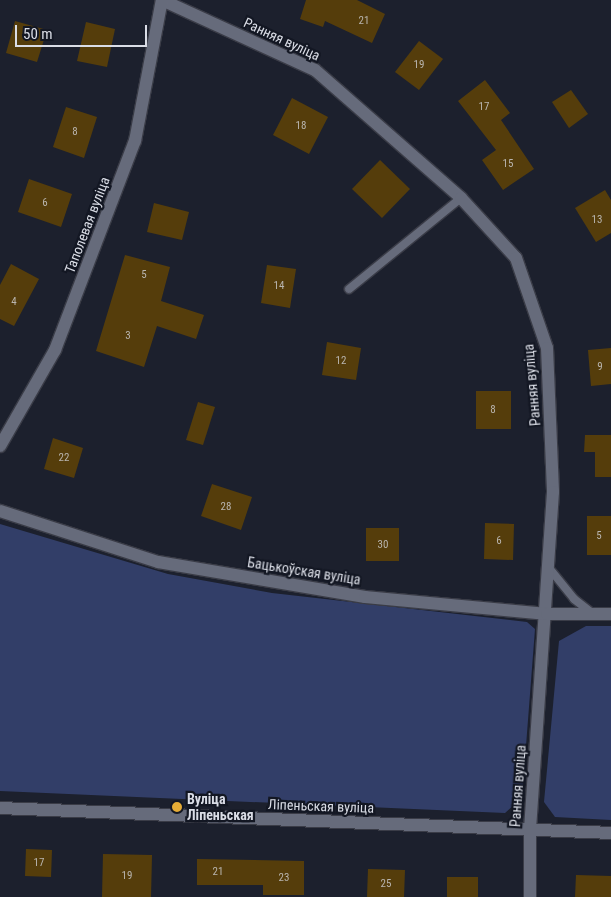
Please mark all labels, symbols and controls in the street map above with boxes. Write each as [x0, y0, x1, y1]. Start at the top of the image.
street label: Ранняя вуліца [241, 14, 323, 64]
house number: 21 [359, 14, 369, 28]
scale bar [18, 15, 150, 47]
text: 50 m [23, 25, 53, 43]
house number: 19 [414, 58, 424, 72]
house number: 17 [479, 100, 489, 114]
house number: 18 [296, 119, 306, 133]
house number: 8 [72, 125, 78, 139]
house number: 15 [503, 157, 513, 171]
street label: Таполевая вуліца [61, 175, 113, 275]
house number: 6 [42, 196, 48, 210]
house number: 13 [592, 213, 602, 227]
house number: 5 [141, 268, 147, 282]
house number: 14 [274, 279, 284, 293]
house number: 4 [11, 295, 17, 309]
house number: 3 [125, 329, 131, 343]
street label: Ранняя вуліца [520, 343, 544, 427]
house number: 12 [336, 354, 346, 368]
house number: 9 [597, 360, 603, 374]
house number: 8 [490, 403, 496, 417]
house number: 22 [59, 451, 69, 465]
house number: 28 [221, 500, 231, 514]
house number: 5 [596, 529, 602, 543]
house number: 6 [496, 534, 502, 548]
house number: 30 [378, 538, 388, 552]
street label: Бацькоўская вуліца [246, 554, 362, 588]
street label: Ранняя вуліца [507, 744, 529, 828]
place label: Вуліца Ліпеньская [187, 791, 254, 824]
street label: Ліпеньская вуліца [268, 796, 374, 816]
marker: Вуліца Ліпеньская [171, 801, 183, 813]
house number: 17 [34, 856, 44, 870]
house number: 21 [213, 865, 223, 879]
house number: 19 [122, 869, 132, 883]
house number: 23 [279, 871, 289, 885]
house number: 25 [381, 877, 391, 891]

